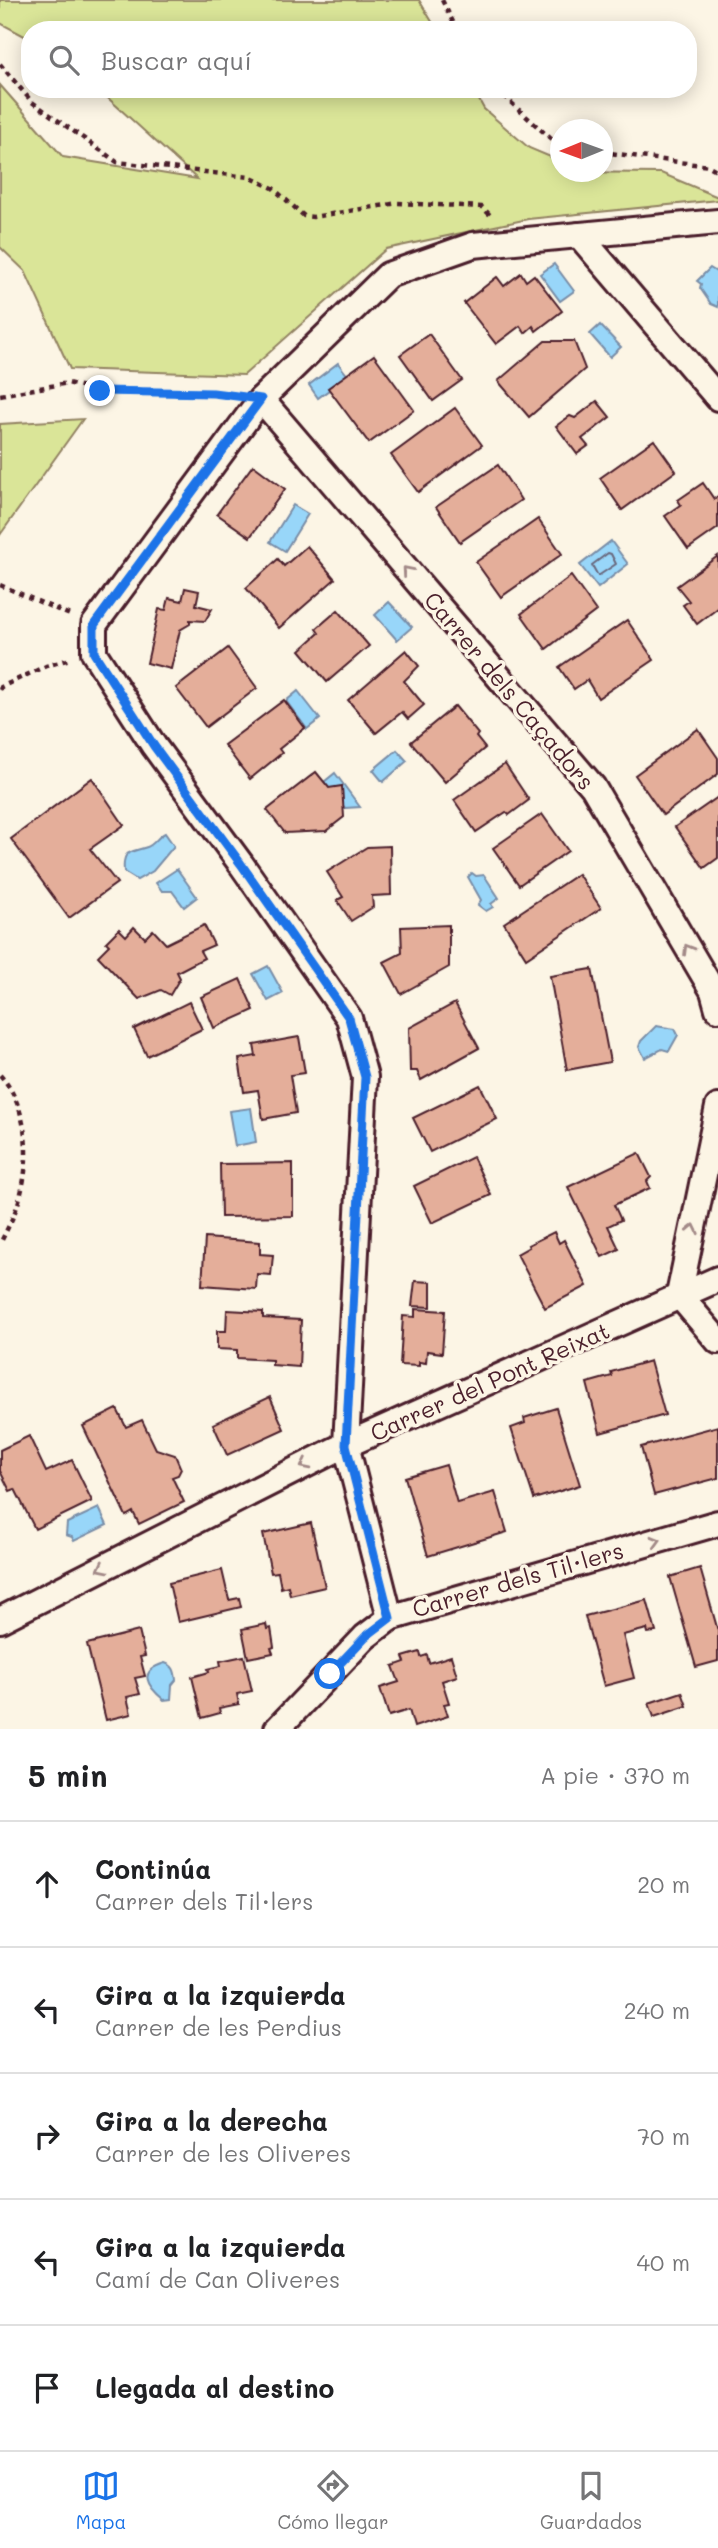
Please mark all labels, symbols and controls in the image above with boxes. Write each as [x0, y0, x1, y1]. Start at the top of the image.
search box [21, 21, 697, 98]
icon: search [45, 41, 83, 79]
text: Buscar aquí [101, 43, 252, 77]
north arrow [550, 119, 613, 182]
route end [84, 375, 115, 406]
one-way arrow [403, 566, 415, 579]
street label: Carrer dels Caçadors [418, 585, 601, 796]
one-way arrow [683, 943, 696, 956]
one-way arrow [685, 1223, 700, 1235]
street label: Carrer del Pont Reixat [365, 1315, 614, 1447]
one-way arrow [300, 1457, 312, 1471]
street label: Carrer dels Til·lers [409, 1535, 627, 1624]
one-way arrow [650, 1535, 662, 1549]
one-way arrow [97, 1560, 109, 1574]
route start [314, 1658, 345, 1689]
text: 5 min [28, 1755, 108, 1795]
text: A pie · 370 m [540, 1760, 690, 1790]
text: Continúa [95, 1852, 211, 1886]
icon: ahead [28, 1865, 66, 1903]
text: 20 m [637, 1869, 690, 1899]
text: Carrer dels Til·lers [95, 1886, 314, 1916]
text: Gira a la izquierda [95, 1978, 346, 2012]
icon: left [28, 1991, 66, 2029]
text: 240 m [624, 1995, 690, 2025]
text: Carrer de les Perdius [95, 2012, 342, 2042]
text: Gira a la derecha [95, 2104, 328, 2138]
icon: right [28, 2117, 66, 2155]
text: 70 m [637, 2121, 690, 2151]
text: Carrer de les Oliveres [95, 2138, 351, 2168]
text: Gira a la izquierda [95, 2230, 346, 2264]
icon: left [28, 2243, 66, 2281]
text: 40 m [637, 2247, 690, 2277]
text: Camí de Can Oliveres [95, 2264, 340, 2294]
icon: arrive [28, 2369, 66, 2407]
text: Llegada al destino [95, 2371, 334, 2405]
tab: Mapa [76, 2467, 126, 2534]
tab: Cómo llegar [278, 2467, 389, 2534]
tab: Guardados [540, 2467, 642, 2534]

